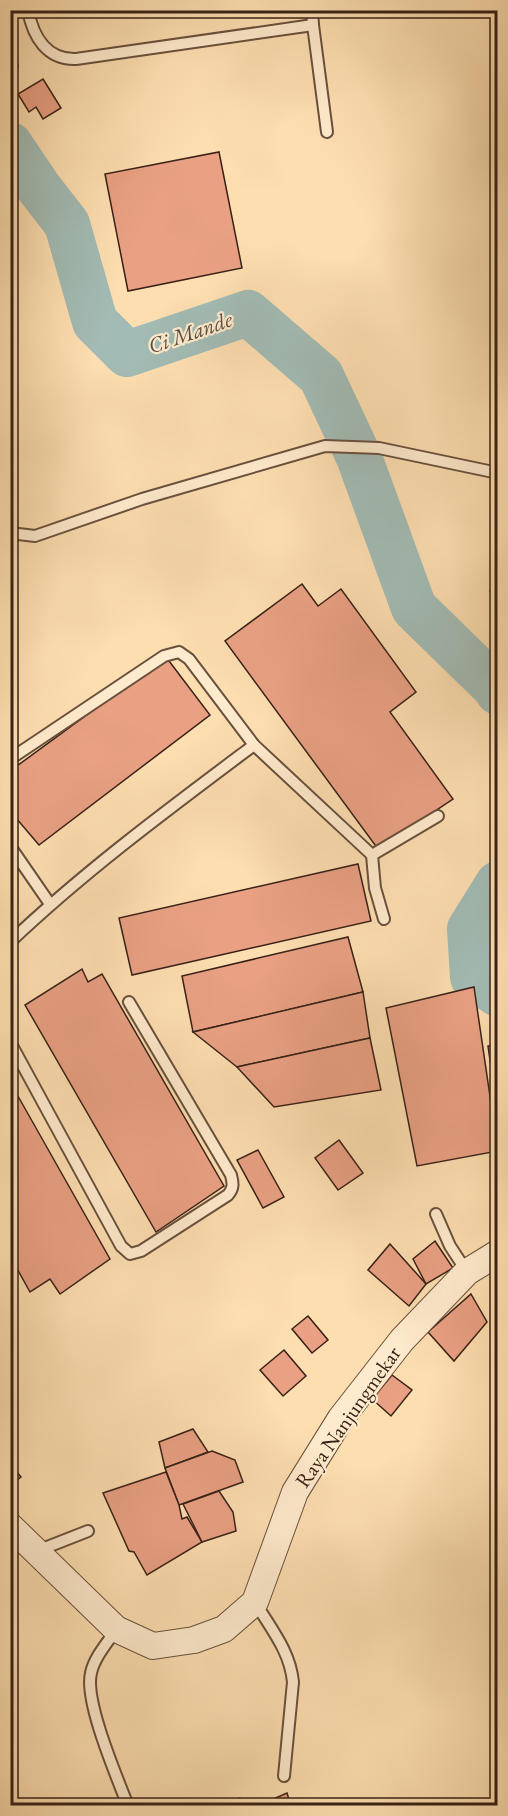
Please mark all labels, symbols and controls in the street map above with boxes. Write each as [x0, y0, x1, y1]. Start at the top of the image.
water label: Ci Mande [144, 304, 237, 360]
street label: Raya Nanjungmekar [289, 1341, 406, 1493]

